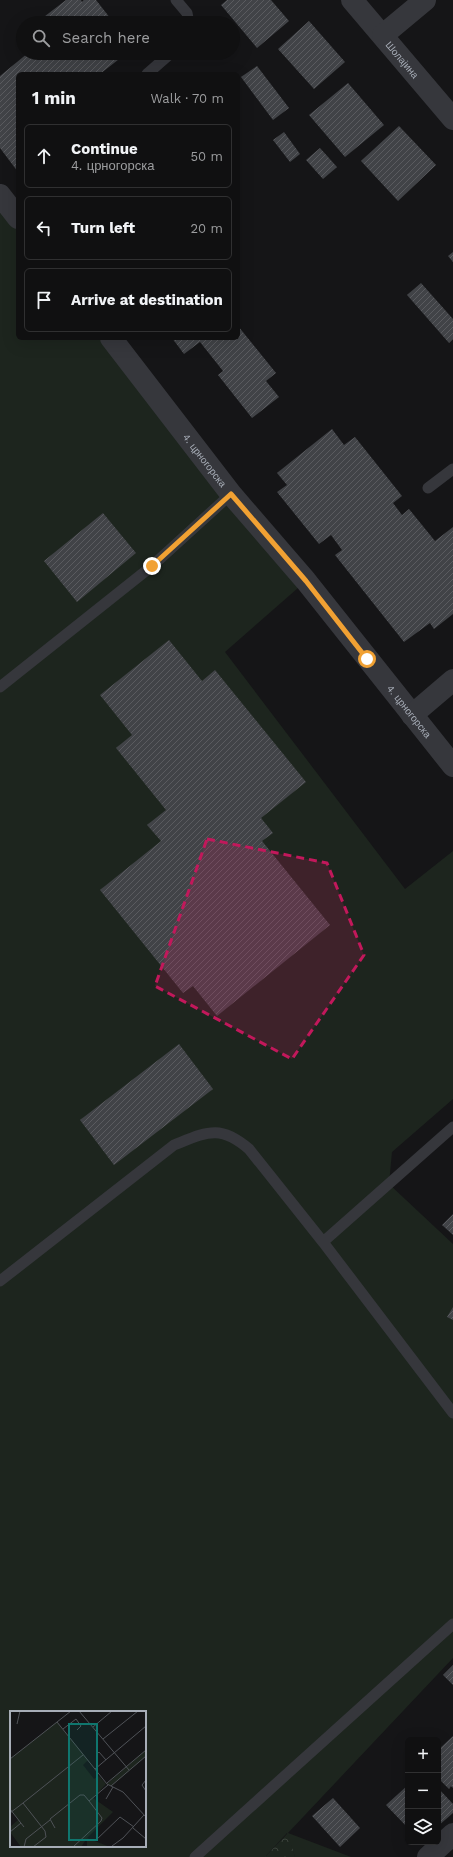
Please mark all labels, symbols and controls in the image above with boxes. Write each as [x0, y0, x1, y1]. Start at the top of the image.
search box [16, 16, 240, 60]
icon: search [30, 27, 52, 49]
text: Search here [62, 29, 150, 47]
street label: Шолајина [383, 39, 421, 81]
text: 1 min [32, 88, 76, 108]
text: Walk · 70 m [150, 91, 224, 106]
text: Continue [71, 140, 138, 158]
icon: ahead [33, 145, 55, 167]
text: 50 m [191, 149, 223, 164]
text: 4. црногорска [71, 158, 154, 173]
icon: left [33, 217, 55, 239]
text: Turn left [71, 219, 135, 237]
text: 20 m [191, 221, 223, 236]
icon: arrive [33, 289, 55, 311]
text: Arrive at destination [71, 291, 223, 309]
street label: 4. црногорска [181, 432, 229, 490]
route end [143, 557, 161, 575]
route start [358, 650, 376, 668]
street label: 4. црногорска [385, 683, 434, 740]
inset map [10, 1711, 146, 1847]
map controls [405, 1737, 441, 1845]
button: + [405, 1737, 441, 1773]
button: − [405, 1773, 441, 1809]
button: layers [405, 1809, 441, 1845]

